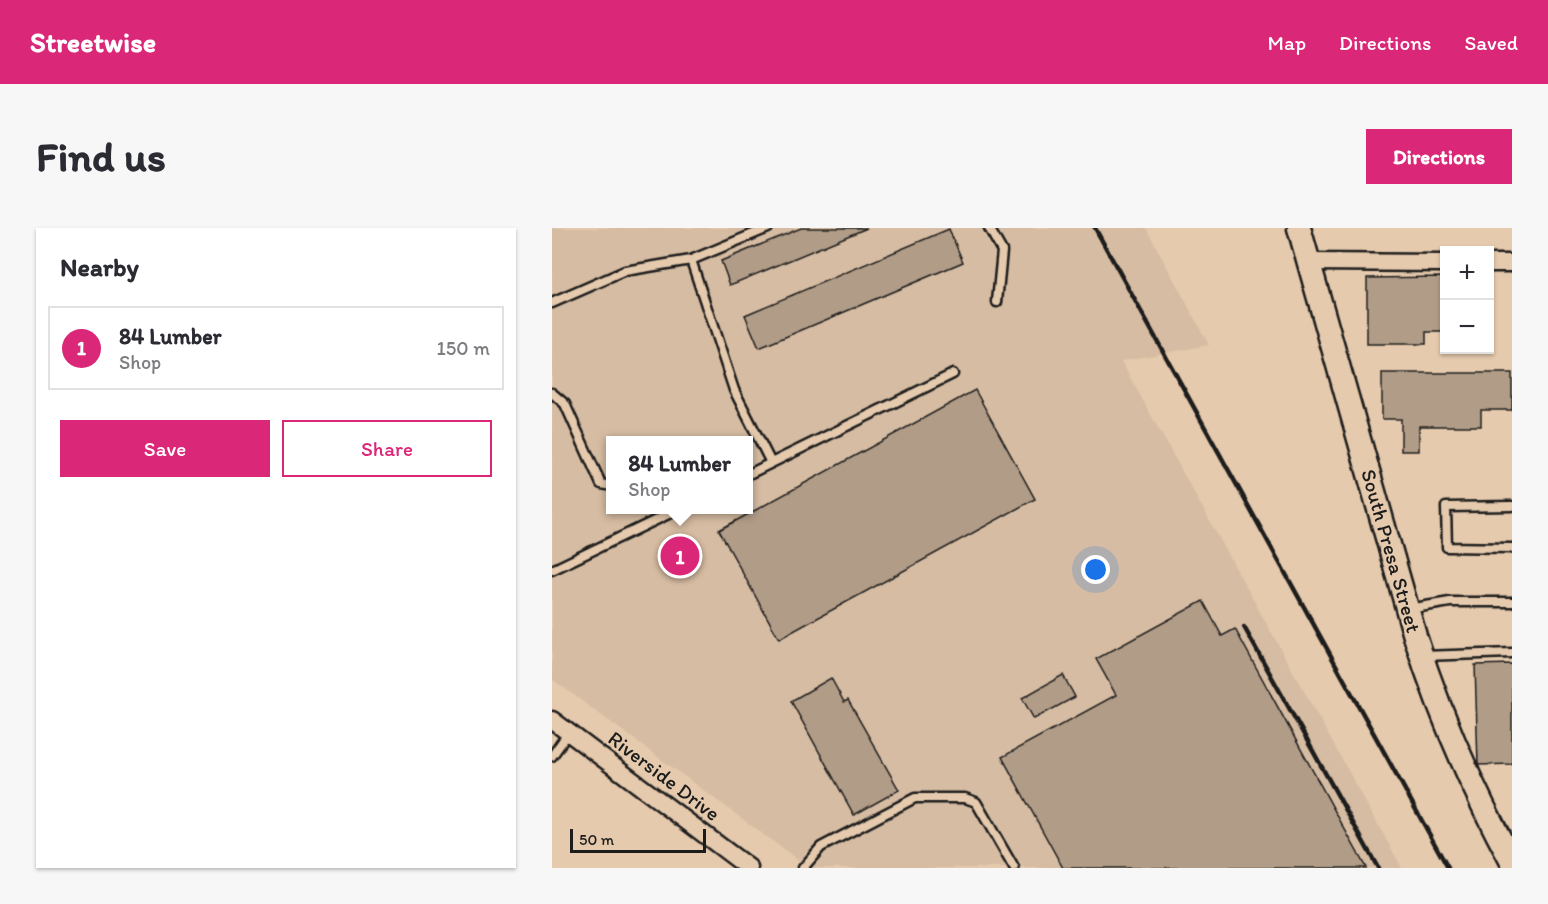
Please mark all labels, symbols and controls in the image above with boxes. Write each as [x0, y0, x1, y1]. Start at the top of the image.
text: Streetwise [30, 25, 156, 59]
text: Map [1268, 30, 1306, 55]
text: Directions [1339, 30, 1431, 55]
text: Saved [1464, 30, 1518, 55]
button: Directions [1366, 129, 1512, 184]
text: Find us [36, 131, 166, 182]
map controls [1440, 246, 1494, 354]
button: + [1440, 246, 1494, 300]
text: Nearby [60, 251, 139, 283]
button: − [1440, 300, 1494, 354]
text: 84 Lumber [119, 323, 221, 350]
text: 1 [77, 336, 86, 360]
text: 150 m [437, 336, 490, 360]
text: Shop [119, 350, 161, 374]
button: Save [60, 420, 270, 477]
button: Share [282, 420, 492, 477]
popup [606, 436, 753, 514]
text: 84 Lumber [628, 450, 731, 477]
street label: South Presa Street [1356, 466, 1427, 636]
text: Shop [628, 477, 670, 501]
pin: 1 [660, 534, 700, 578]
your location [1081, 555, 1110, 584]
street label: Riverside Drive [603, 725, 725, 826]
scale bar [570, 826, 706, 854]
text: 50 m [579, 830, 614, 849]

